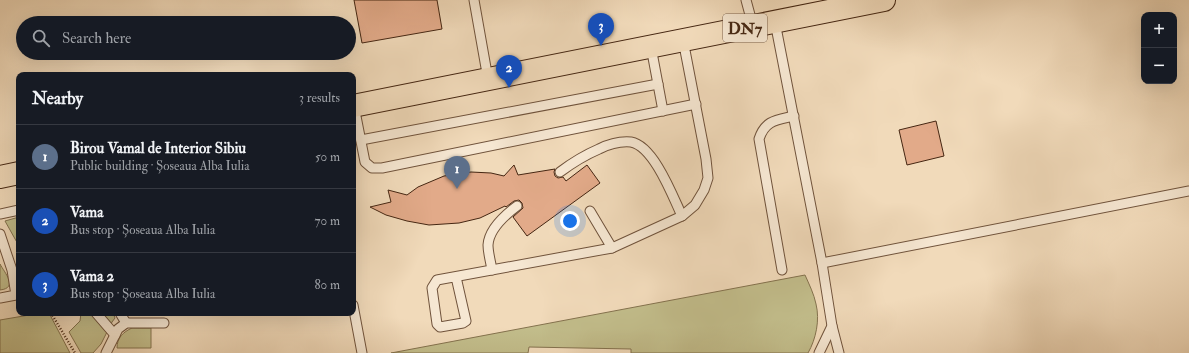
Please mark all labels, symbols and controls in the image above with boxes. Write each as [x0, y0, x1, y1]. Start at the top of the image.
map controls [1141, 12, 1177, 84]
button: + [1141, 12, 1177, 48]
pin: 3 [588, 13, 614, 46]
road number: DN7 [723, 14, 767, 42]
search box [16, 16, 356, 60]
icon: search [30, 27, 52, 49]
text: Search here [62, 29, 131, 48]
button: − [1141, 48, 1177, 84]
pin: 2 [496, 55, 522, 88]
text: Nearby [32, 88, 83, 109]
text: 3 results [299, 90, 340, 106]
text: Birou Vamal de Interior Sibiu [70, 139, 246, 158]
text: 1 [43, 149, 47, 165]
text: 50 m [315, 149, 340, 165]
pin: 1 [444, 156, 470, 189]
text: Public building · Șoseaua Alba Iulia [70, 158, 250, 174]
text: Vama [70, 203, 103, 222]
your location [560, 211, 580, 231]
text: 2 [42, 213, 48, 229]
text: 70 m [315, 213, 340, 229]
text: Bus stop · Șoseaua Alba Iulia [70, 222, 215, 238]
text: Vama 2 [70, 267, 114, 286]
text: 3 [43, 277, 48, 293]
text: 80 m [314, 277, 340, 293]
text: Bus stop · Șoseaua Alba Iulia [70, 286, 215, 302]

